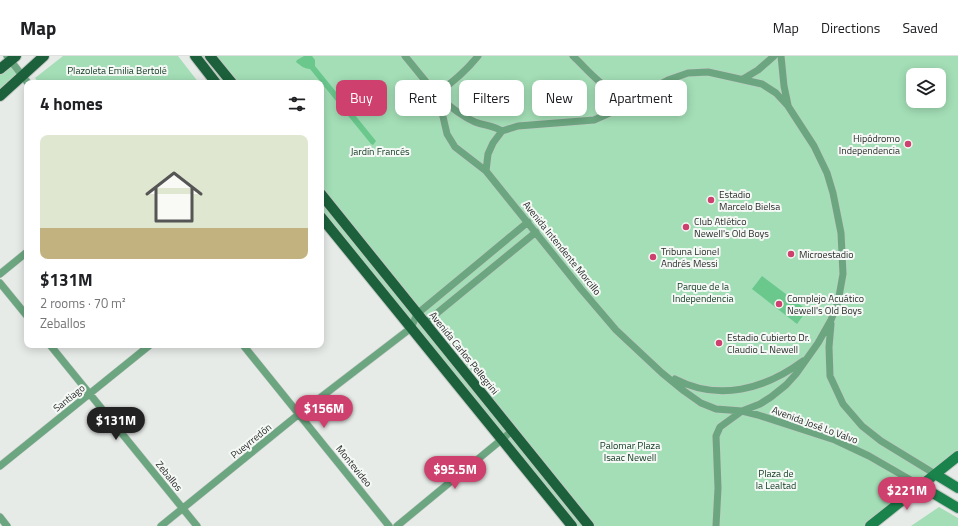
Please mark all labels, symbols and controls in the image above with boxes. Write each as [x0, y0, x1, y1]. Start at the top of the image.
text: Map [20, 13, 56, 42]
text: Map [773, 17, 799, 38]
text: Directions [821, 17, 880, 38]
text: Saved [902, 17, 938, 38]
park label: Plazoleta Emilia Bertolé [67, 63, 167, 78]
map controls [906, 68, 946, 108]
button: layers [906, 68, 946, 108]
chip: Buy [336, 80, 387, 116]
chip: Rent [395, 80, 451, 116]
chip: Filters [459, 80, 524, 116]
chip: New [532, 80, 587, 116]
chip: Apartment [595, 80, 687, 116]
text: 4 homes [40, 91, 103, 117]
icon: filters [286, 93, 308, 115]
place label: Hipódromo Independencia [839, 131, 900, 158]
marker: Hipódromo Independencia [903, 139, 913, 149]
park label: Jardín Francés [350, 144, 410, 159]
icon: home [138, 161, 210, 233]
place label: Estadio Marcelo Bielsa [719, 187, 780, 214]
marker: Estadio Marcelo Bielsa [706, 195, 716, 205]
street label: Avenida Intendente Morcillo [519, 198, 605, 298]
place label: Club Atlético Newell's Old Boys [694, 214, 769, 241]
marker: Club Atlético Newell's Old Boys [681, 222, 691, 232]
place label: Tribuna Lionel Andrés Messi [661, 244, 719, 271]
place label: Microestadio [799, 247, 854, 262]
marker: Microestadio [786, 249, 796, 259]
marker: Tribuna Lionel Andrés Messi [648, 252, 658, 262]
text: $131M [40, 267, 93, 293]
park label: Parque de la Independencia [672, 279, 734, 306]
place label: Complejo Acuático Newell's Old Boys [787, 291, 864, 318]
text: 2 rooms · 70 m² [40, 293, 126, 313]
marker: Complejo Acuático Newell's Old Boys [774, 299, 784, 309]
street label: Avenida Carlos Pellegrini [426, 308, 502, 398]
text: Zeballos [40, 313, 86, 333]
place label: Estadio Cubierto Dr. Claudio L. Newell [727, 330, 810, 357]
marker: Estadio Cubierto Dr. Claudio L. Newell [714, 338, 724, 348]
street label: Santiago [50, 381, 88, 415]
pin: $156M [296, 395, 352, 429]
text: $156M [304, 398, 344, 418]
street label: Avenida José Lo Valvo [770, 402, 860, 448]
pin: $131M [88, 407, 144, 441]
text: $131M [96, 410, 136, 430]
street label: Pueyrredón [227, 420, 275, 462]
park label: Palomar Plaza Isaac Newell [600, 438, 660, 465]
street label: Montevideo [332, 442, 376, 490]
pin: $95.5M [422, 456, 488, 490]
street label: Zeballos [152, 458, 186, 495]
text: $95.5M [433, 459, 477, 479]
park label: Plaza de la Lealtad [756, 466, 796, 493]
pin: $221M [879, 477, 935, 511]
text: $221M [887, 480, 927, 500]

